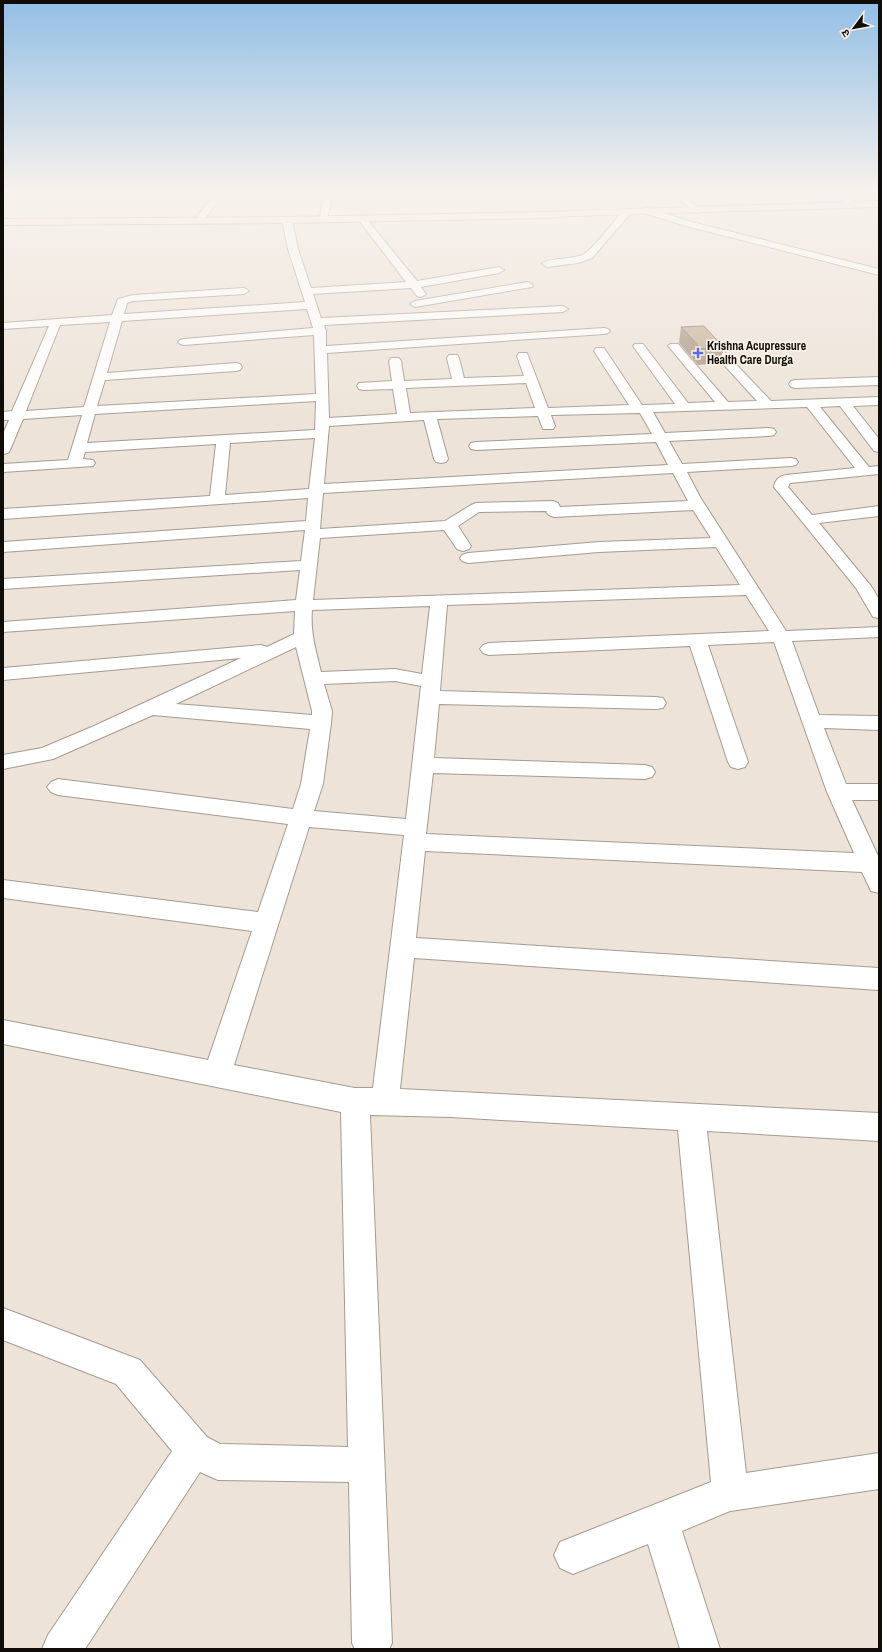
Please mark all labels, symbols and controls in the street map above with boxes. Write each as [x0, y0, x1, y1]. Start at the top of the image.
north arrow [834, 8, 874, 48]
text: उ [838, 26, 853, 40]
place label: Krishna Acupressure Health Care Durga [707, 338, 807, 368]
marker: Krishna Acupressure Health Care Durga [692, 347, 704, 359]

